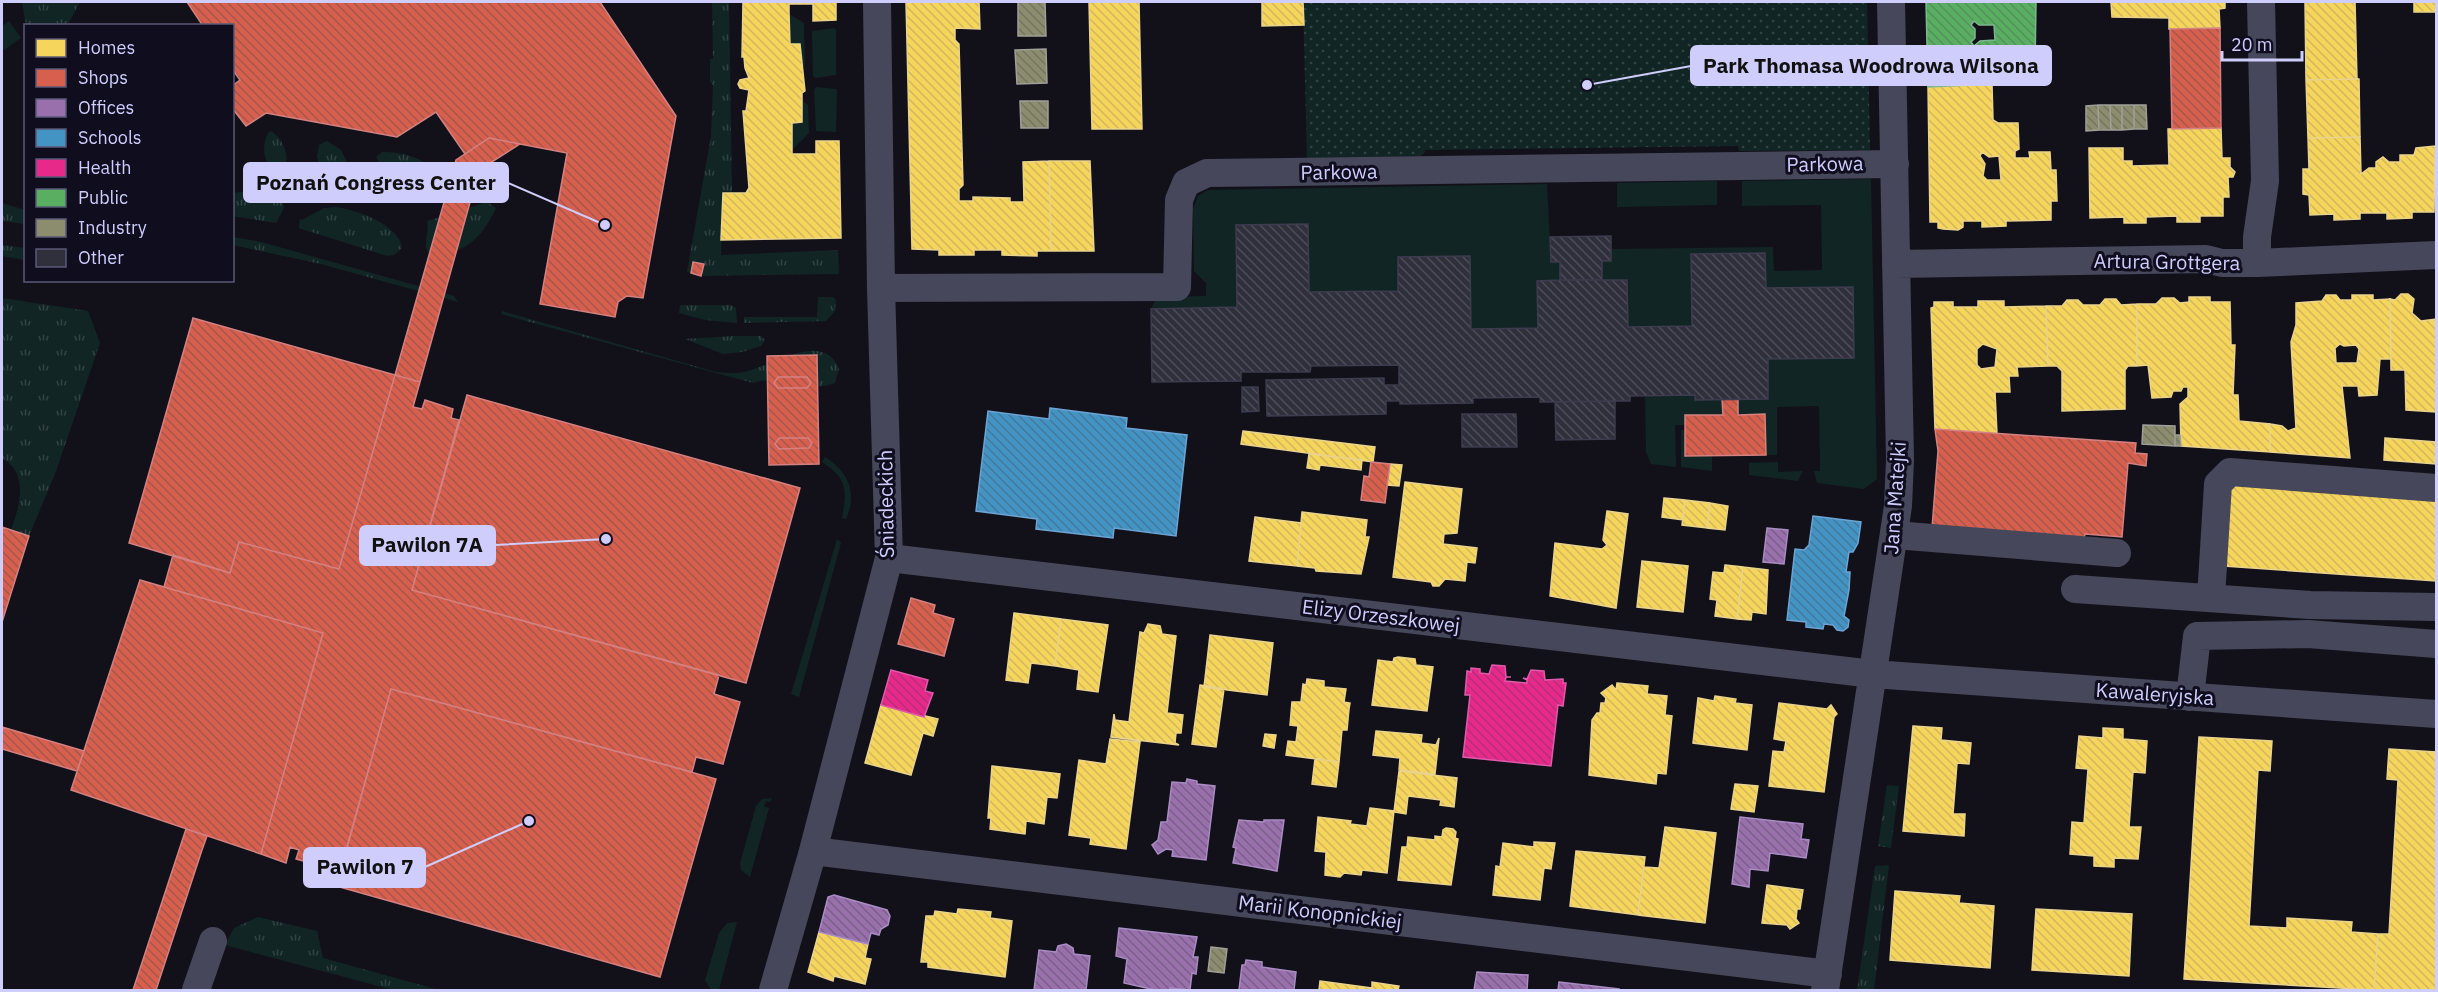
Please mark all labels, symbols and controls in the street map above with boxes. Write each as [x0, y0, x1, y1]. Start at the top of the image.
legend [24, 24, 234, 282]
scale bar [2222, 24, 2302, 62]
text: 20 m [2231, 33, 2273, 56]
text: Homes [78, 36, 135, 59]
callout: Park Thomasa Woodrowa Wilsona [1691, 46, 2051, 85]
text: Park Thomasa Woodrowa Wilsona [1703, 51, 2039, 79]
text: Shops [78, 66, 128, 89]
text: Offices [78, 96, 134, 119]
text: Schools [78, 126, 142, 149]
street label: Parkowa [1786, 149, 1864, 178]
text: Health [78, 156, 132, 179]
street label: Parkowa [1300, 157, 1378, 186]
callout: Poznań Congress Center [244, 163, 508, 202]
text: Poznań Congress Center [256, 168, 496, 196]
text: Public [78, 186, 128, 209]
text: Industry [78, 216, 147, 239]
text: Other [78, 246, 124, 269]
street label: Artura Grottgera [2093, 247, 2241, 276]
street label: Jana Matejki [1877, 441, 1912, 555]
street label: Śniadeckich [871, 450, 900, 558]
callout: Pawilon 7A [360, 526, 495, 565]
text: Pawilon 7A [371, 530, 483, 558]
street label: Elizy Orzeszkowej [1301, 592, 1462, 639]
street label: Kawaleryjska [2095, 676, 2215, 711]
callout: Pawilon 7 [304, 848, 425, 887]
text: Pawilon 7 [316, 852, 414, 880]
street label: Marii Konopnickiej [1237, 888, 1403, 935]

